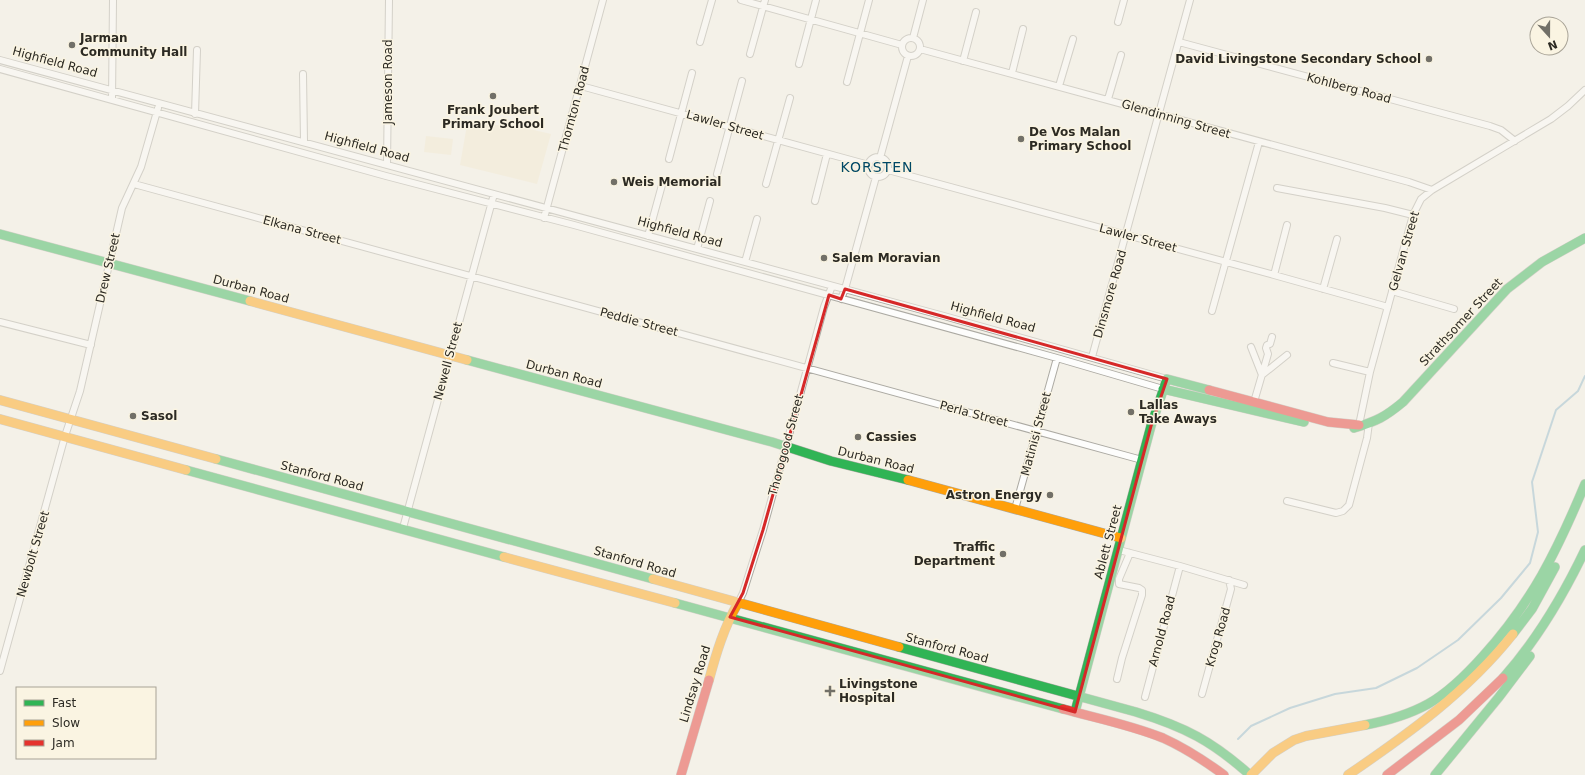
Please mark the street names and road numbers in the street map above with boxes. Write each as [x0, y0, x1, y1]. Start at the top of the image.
street label: Jameson Road [381, 39, 395, 126]
street label: Highfield Road [11, 44, 99, 80]
street label: Thornton Road [556, 65, 592, 154]
street label: Kohlberg Road [1305, 70, 1393, 106]
street label: Glendinning Street [1120, 97, 1232, 141]
street label: Lawler Street [685, 107, 766, 143]
street label: Highfield Road [323, 129, 411, 165]
street label: Gelvan Street [1386, 209, 1422, 293]
street label: Elkana Street [261, 213, 343, 247]
street label: Highfield Road [636, 214, 724, 250]
street label: Lawler Street [1098, 221, 1179, 255]
street label: Drew Street [93, 231, 123, 304]
street label: Dinsmore Road [1091, 248, 1129, 340]
street label: Durban Road [211, 272, 291, 306]
street label: Strathsomer Street [1417, 275, 1505, 369]
street label: Highfield Road [949, 299, 1037, 335]
street label: Peddie Street [598, 305, 680, 339]
street label: Newell Street [431, 320, 465, 402]
street label: Durban Road [524, 357, 604, 391]
street label: Matinisi Street [1018, 390, 1054, 478]
street label: Thorogood Street [765, 392, 806, 498]
street label: Perla Street [938, 398, 1010, 430]
street label: Durban Road [836, 444, 916, 476]
street label: Stanford Road [279, 458, 365, 494]
street label: Ablett Street [1091, 503, 1125, 581]
street label: Newbolt Street [14, 509, 52, 599]
street label: Stanford Road [592, 544, 678, 580]
street label: Arnold Road [1146, 594, 1178, 668]
street label: Krog Road [1203, 606, 1233, 668]
street label: Stanford Road [904, 630, 990, 666]
street label: Lindsay Road [677, 644, 713, 724]

